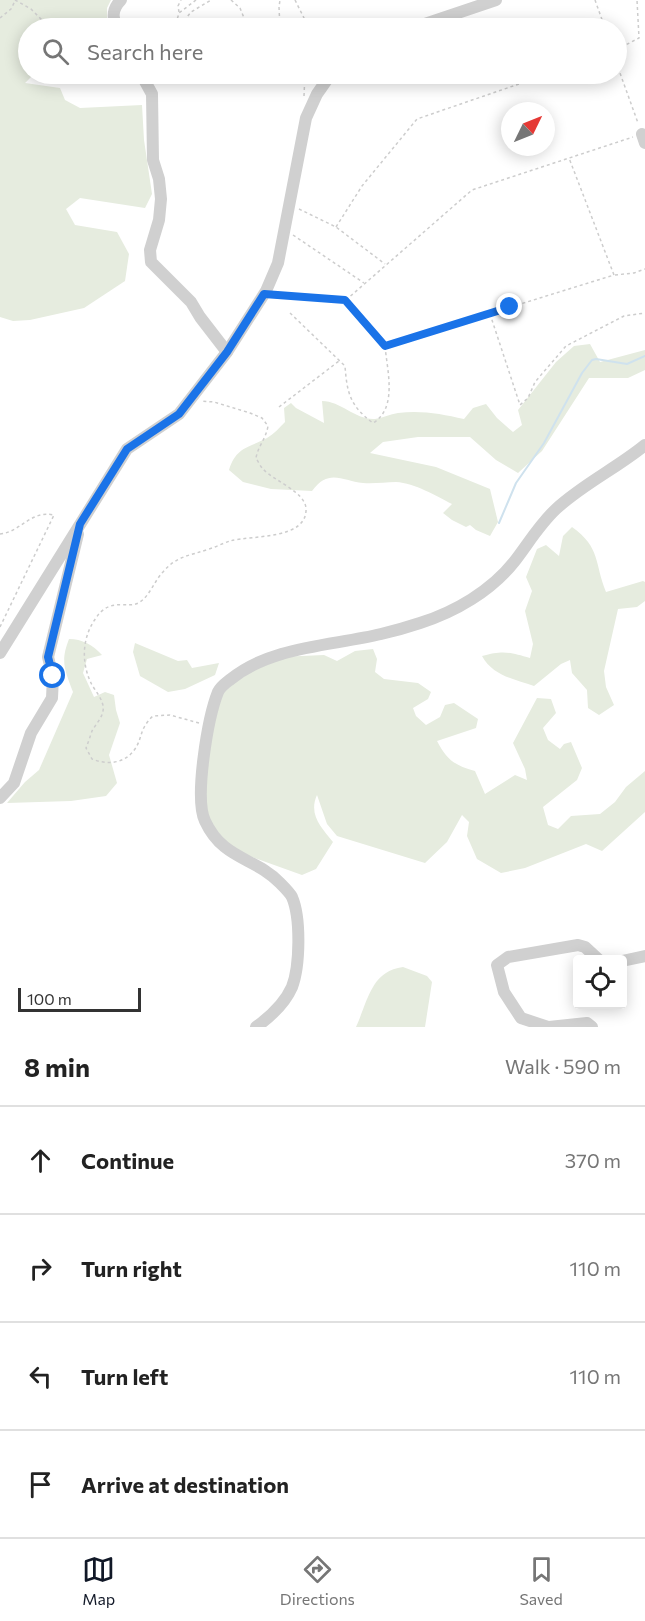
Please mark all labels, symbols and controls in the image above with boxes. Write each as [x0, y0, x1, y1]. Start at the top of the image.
search box [18, 18, 627, 84]
icon: search [39, 35, 72, 68]
text: Search here [87, 38, 203, 65]
north arrow [501, 102, 555, 156]
route end [496, 293, 522, 319]
route start [39, 662, 65, 688]
map controls [573, 955, 627, 1009]
button: locate [573, 955, 627, 1009]
scale bar [18, 985, 141, 1013]
text: 100 m [27, 989, 72, 1008]
text: 8 min [24, 1051, 90, 1082]
text: Walk · 590 m [505, 1054, 621, 1078]
icon: ahead [24, 1144, 57, 1177]
text: Continue [81, 1147, 174, 1174]
text: 370 m [565, 1148, 621, 1172]
icon: right [24, 1252, 57, 1285]
text: Turn right [81, 1255, 182, 1282]
text: 110 m [570, 1256, 621, 1280]
icon: left [24, 1360, 57, 1393]
text: Turn left [81, 1363, 168, 1390]
text: 110 m [570, 1364, 621, 1388]
icon: arrive [24, 1468, 57, 1501]
text: Arrive at destination [81, 1471, 289, 1498]
tab: Map [82, 1553, 115, 1608]
tab: Directions [280, 1553, 355, 1608]
tab: Saved [519, 1553, 563, 1608]

